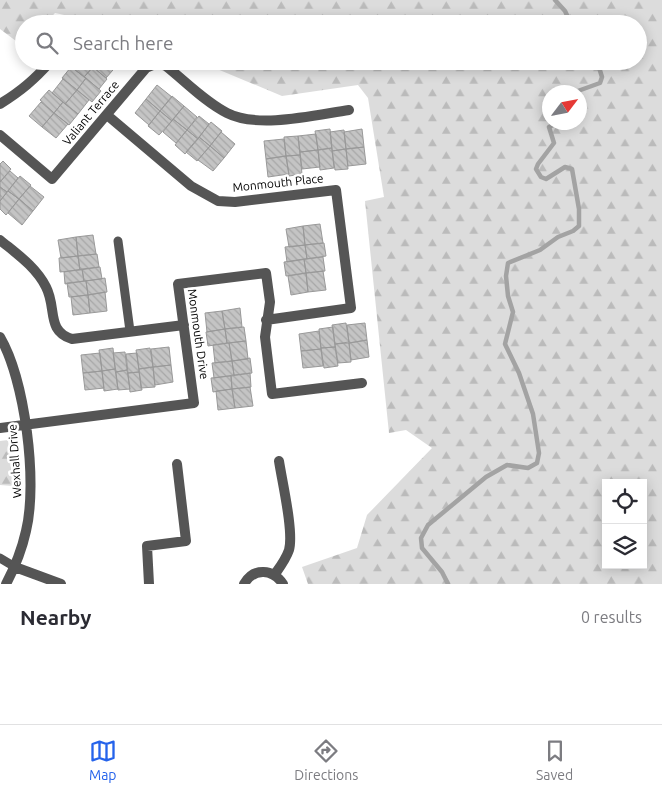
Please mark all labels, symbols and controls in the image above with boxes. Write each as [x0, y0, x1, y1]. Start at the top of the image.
search box [15, 15, 647, 70]
icon: search [33, 29, 61, 57]
text: Search here [73, 32, 173, 54]
street label: Valiant Terrace [60, 78, 121, 148]
north arrow [542, 85, 587, 130]
street label: Monmouth Place [232, 171, 324, 194]
street label: Monmouth Drive [186, 288, 211, 380]
street label: Wexhall Drive [5, 424, 24, 498]
map controls [602, 479, 647, 569]
button: locate [602, 479, 647, 524]
button: layers [602, 524, 647, 569]
text: Nearby [20, 605, 91, 629]
text: 0 results [581, 608, 642, 626]
tab: Map [89, 737, 117, 783]
tab: Directions [294, 737, 358, 783]
tab: Saved [536, 737, 573, 783]

